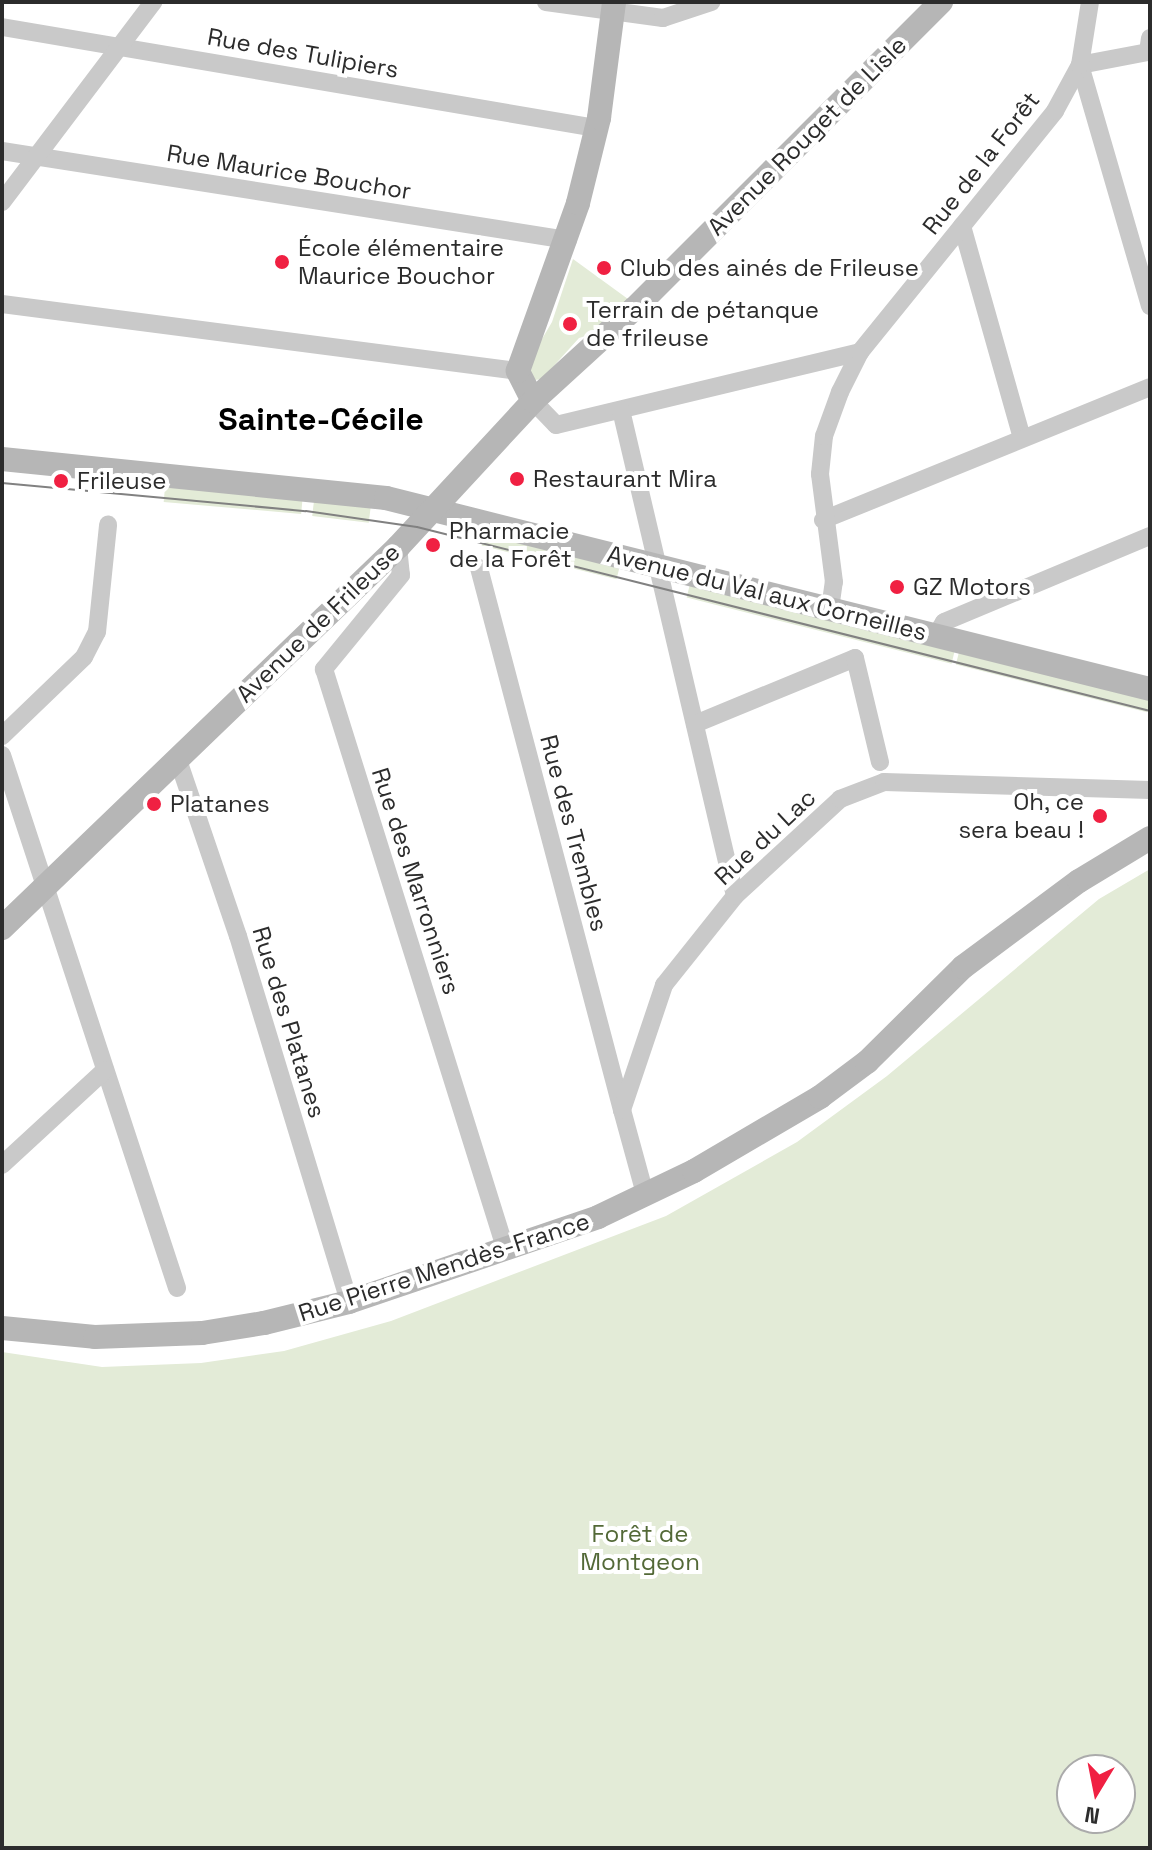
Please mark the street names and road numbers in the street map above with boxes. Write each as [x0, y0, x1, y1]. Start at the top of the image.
street label: Rue des Tulipiers [205, 22, 401, 84]
street label: Avenue Rouget de Lisle [702, 31, 912, 241]
street label: Rue de la Forêt [916, 86, 1046, 240]
street label: Rue Maurice Bouchor [165, 138, 413, 206]
street label: Avenue de Frileuse [230, 538, 406, 708]
street label: Avenue du Val aux Corneilles [604, 539, 930, 647]
street label: Rue des Trembles [534, 731, 614, 935]
street label: Rue des Marronniers [366, 764, 466, 998]
street label: Rue du Lac [709, 783, 821, 891]
street label: Rue des Platanes [246, 923, 332, 1121]
street label: Rue Pierre Mendès-France [295, 1206, 593, 1328]

